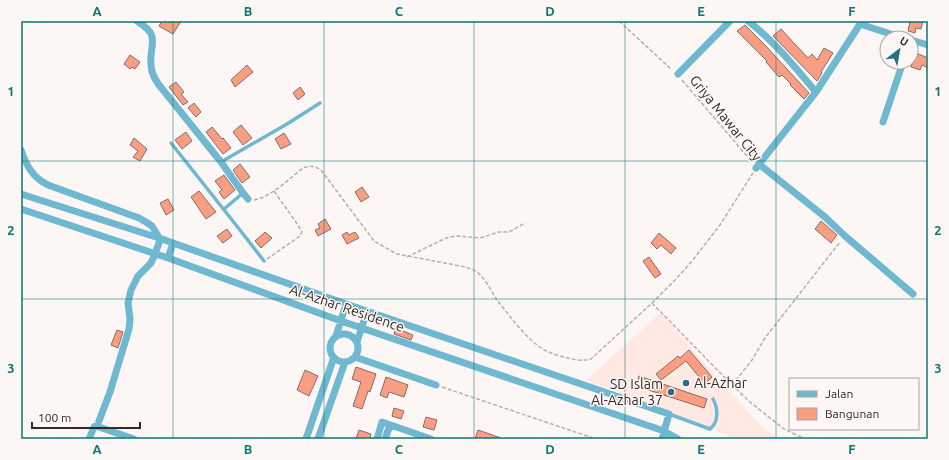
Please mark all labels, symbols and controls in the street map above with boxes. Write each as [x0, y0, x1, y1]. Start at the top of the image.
text: A [92, 4, 102, 18]
text: B [244, 4, 253, 18]
text: C [395, 4, 404, 18]
text: D [545, 4, 555, 18]
text: E [697, 4, 705, 18]
text: F [848, 4, 856, 18]
north arrow [879, 30, 919, 70]
text: U [898, 34, 911, 49]
street label: Griya Mawar City [687, 72, 765, 164]
text: 1 [7, 84, 15, 98]
text: 1 [934, 84, 942, 98]
text: 2 [7, 223, 15, 237]
text: 2 [934, 223, 942, 237]
street label: Al-Azhar Residence [288, 281, 406, 335]
text: 3 [7, 361, 15, 375]
text: 3 [934, 361, 942, 375]
place label: Al-Azhar [694, 375, 748, 391]
place label: SD Islam Al-Azhar 37 [591, 376, 663, 408]
marker: Al-Azhar [681, 378, 691, 388]
legend [789, 378, 919, 430]
marker: SD Islam Al-Azhar 37 [666, 387, 676, 397]
text: Jalan [825, 387, 853, 400]
scale bar [32, 404, 140, 430]
text: Bangunan [825, 407, 879, 420]
text: 100 m [38, 411, 71, 424]
text: A [92, 442, 102, 456]
text: B [244, 442, 253, 456]
text: C [395, 442, 404, 456]
text: D [545, 442, 555, 456]
text: E [697, 442, 705, 456]
text: F [848, 442, 856, 456]

